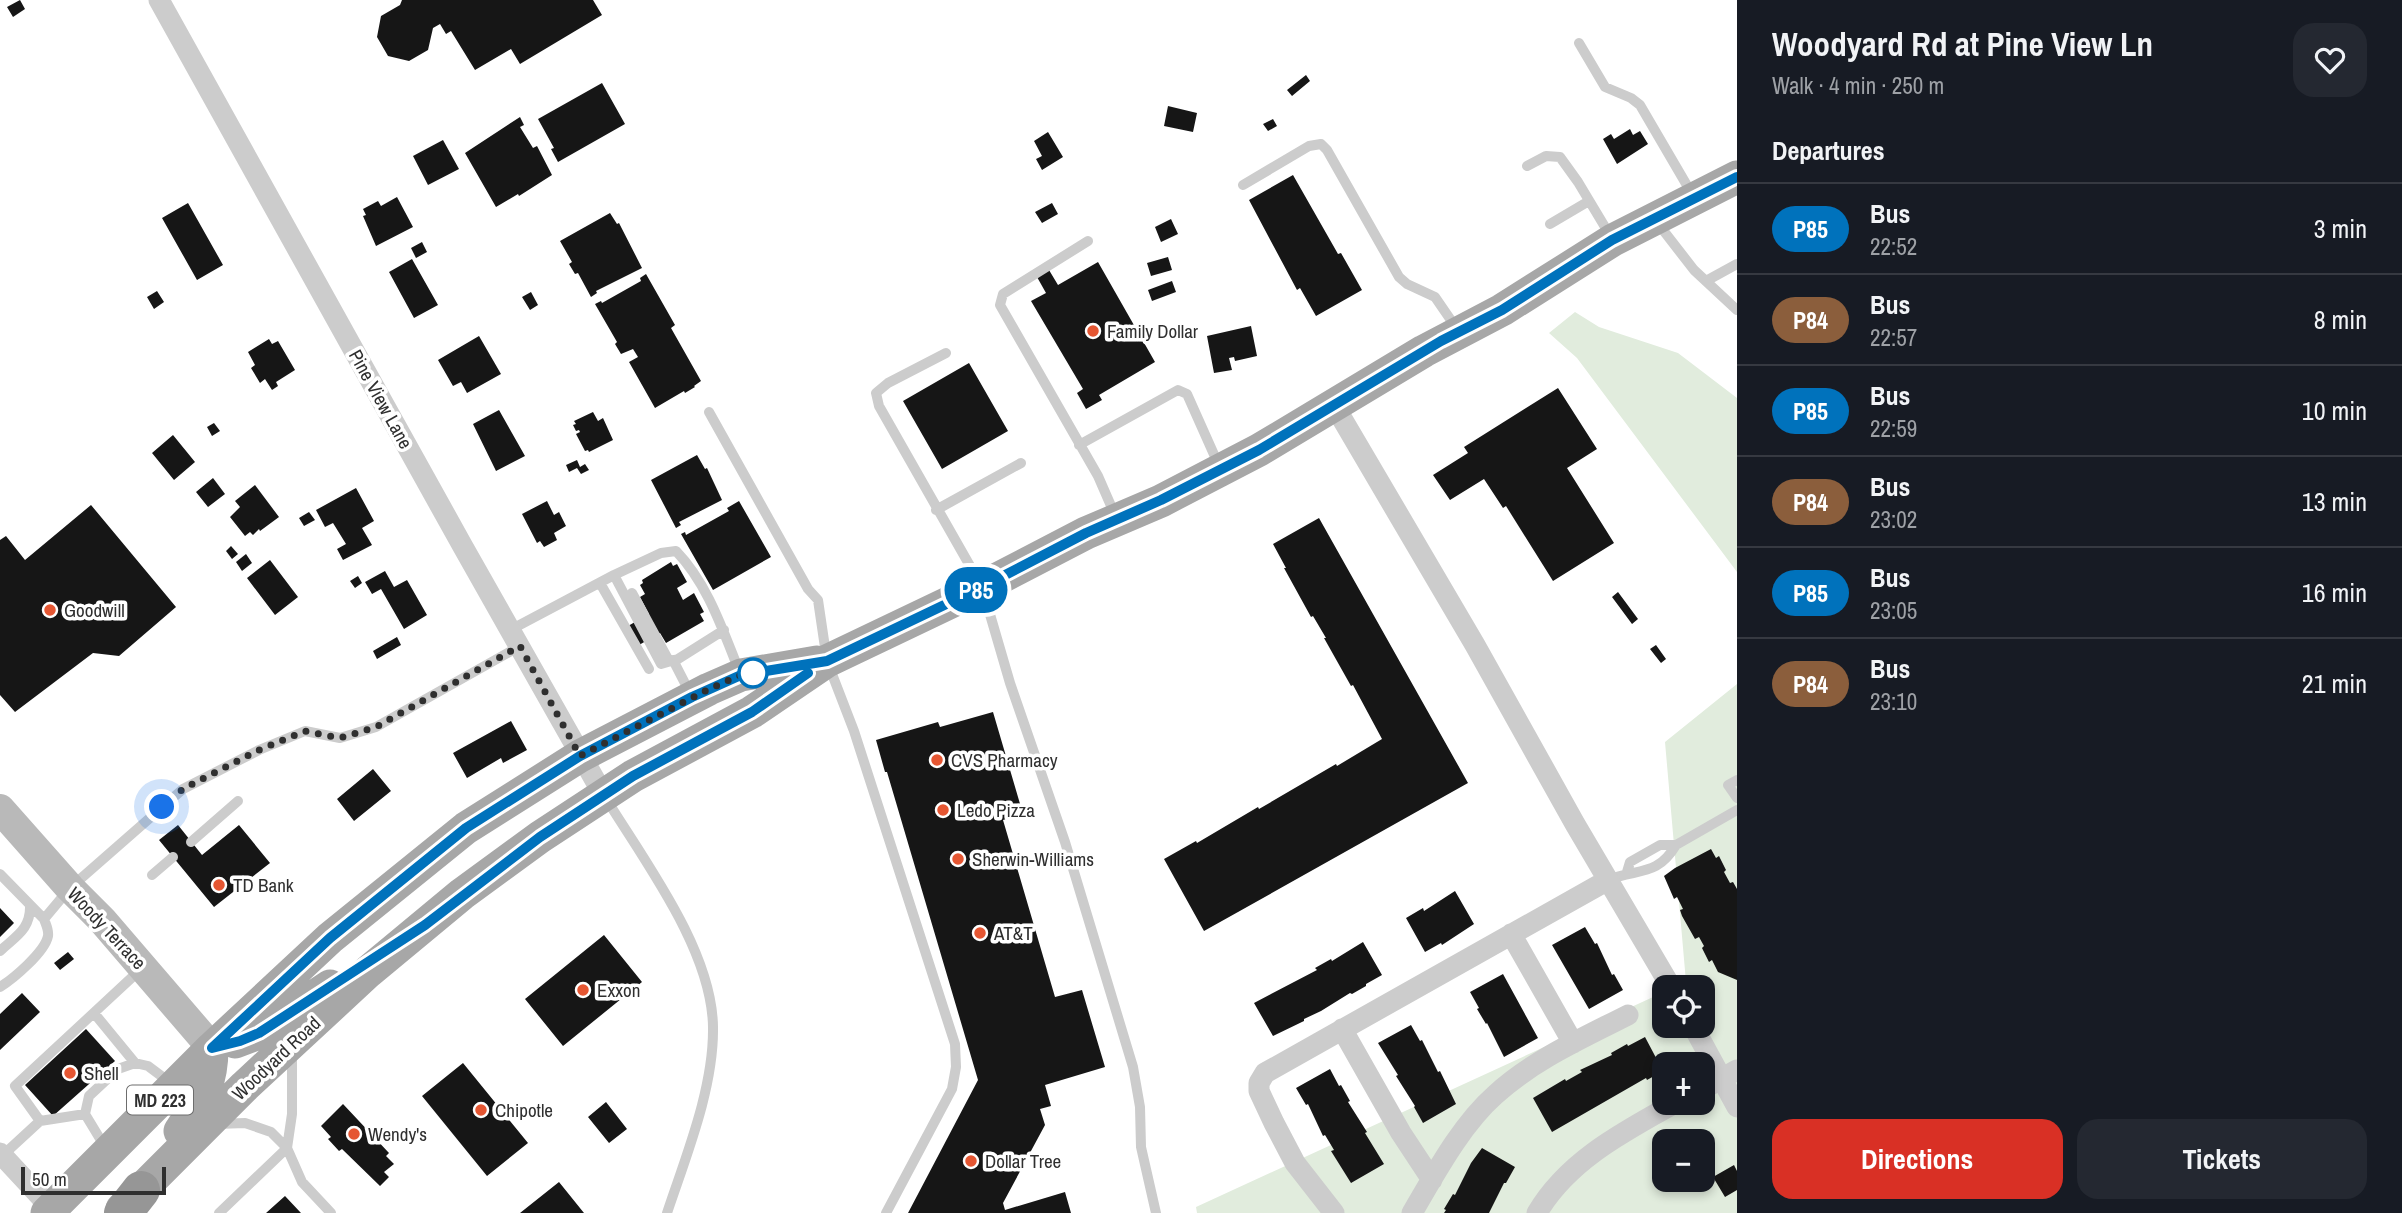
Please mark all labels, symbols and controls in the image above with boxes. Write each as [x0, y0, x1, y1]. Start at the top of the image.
text: Woodyard Rd at Pine View Ln [1772, 22, 2153, 66]
button: heart [2293, 23, 2367, 97]
text: Walk · 4 min · 250 m [1772, 70, 1944, 101]
text: Departures [1772, 133, 1885, 168]
text: Bus [1870, 196, 1910, 231]
text: 3 min [2314, 211, 2367, 246]
text: P85 [1793, 213, 1828, 245]
text: 22:52 [1870, 231, 1917, 262]
text: Bus [1870, 287, 1910, 322]
text: 8 min [2314, 302, 2367, 337]
text: P84 [1793, 304, 1828, 336]
place label: Family Dollar [1107, 318, 1199, 344]
text: 22:57 [1870, 322, 1917, 353]
marker: Family Dollar [1085, 323, 1101, 339]
street label: Pine View Lane [343, 345, 419, 453]
text: Bus [1870, 378, 1910, 413]
text: 10 min [2302, 393, 2367, 428]
text: P85 [1793, 395, 1828, 427]
text: 22:59 [1870, 413, 1917, 444]
text: Bus [1870, 469, 1910, 504]
text: 13 min [2302, 484, 2367, 519]
text: P84 [1793, 486, 1828, 518]
text: 23:02 [1870, 504, 1917, 535]
text: Bus [1870, 560, 1910, 595]
line badge: P85 [936, 567, 1016, 613]
text: P85 [958, 574, 994, 606]
text: 16 min [2302, 575, 2367, 610]
text: P85 [1793, 577, 1828, 609]
text: 23:05 [1870, 595, 1917, 626]
place label: Goodwill [64, 597, 125, 623]
marker: Goodwill [42, 602, 58, 618]
text: Bus [1870, 651, 1910, 686]
unlabelled marker [738, 658, 768, 688]
text: 21 min [2302, 666, 2367, 701]
text: P84 [1793, 668, 1828, 700]
text: 23:10 [1870, 686, 1917, 717]
place label: CVS Pharmacy [951, 747, 1058, 773]
marker: CVS Pharmacy [929, 752, 945, 768]
your location [144, 789, 179, 824]
place label: Ledo Pizza [957, 797, 1035, 823]
marker: Ledo Pizza [935, 802, 951, 818]
place label: Sherwin-Williams [972, 846, 1094, 872]
marker: Sherwin-Williams [950, 851, 966, 867]
place label: TD Bank [233, 872, 294, 898]
marker: TD Bank [211, 877, 227, 893]
street label: Woody Terrace [62, 881, 152, 975]
place label: AT&T [993, 920, 1033, 946]
marker: AT&T [972, 925, 988, 941]
map controls [1652, 975, 1715, 1192]
button: locate [1652, 975, 1715, 1038]
place label: Exxon [597, 977, 640, 1003]
marker: Exxon [575, 982, 591, 998]
street label: Woodyard Road [226, 1010, 326, 1106]
button: + [1652, 1052, 1715, 1115]
place label: Shell [84, 1060, 119, 1086]
marker: Shell [62, 1065, 78, 1081]
road number: MD 223 [127, 1086, 193, 1114]
place label: Chipotle [495, 1097, 553, 1123]
marker: Chipotle [473, 1102, 489, 1118]
button: Directions [1772, 1119, 2063, 1199]
button: Tickets [2077, 1119, 2367, 1199]
place label: Wendy's [368, 1121, 427, 1147]
marker: Wendy's [346, 1126, 362, 1142]
button: − [1652, 1129, 1715, 1192]
place label: Dollar Tree [985, 1148, 1061, 1174]
marker: Dollar Tree [963, 1153, 979, 1169]
scale bar [21, 1164, 166, 1196]
text: 50 m [32, 1166, 67, 1192]

